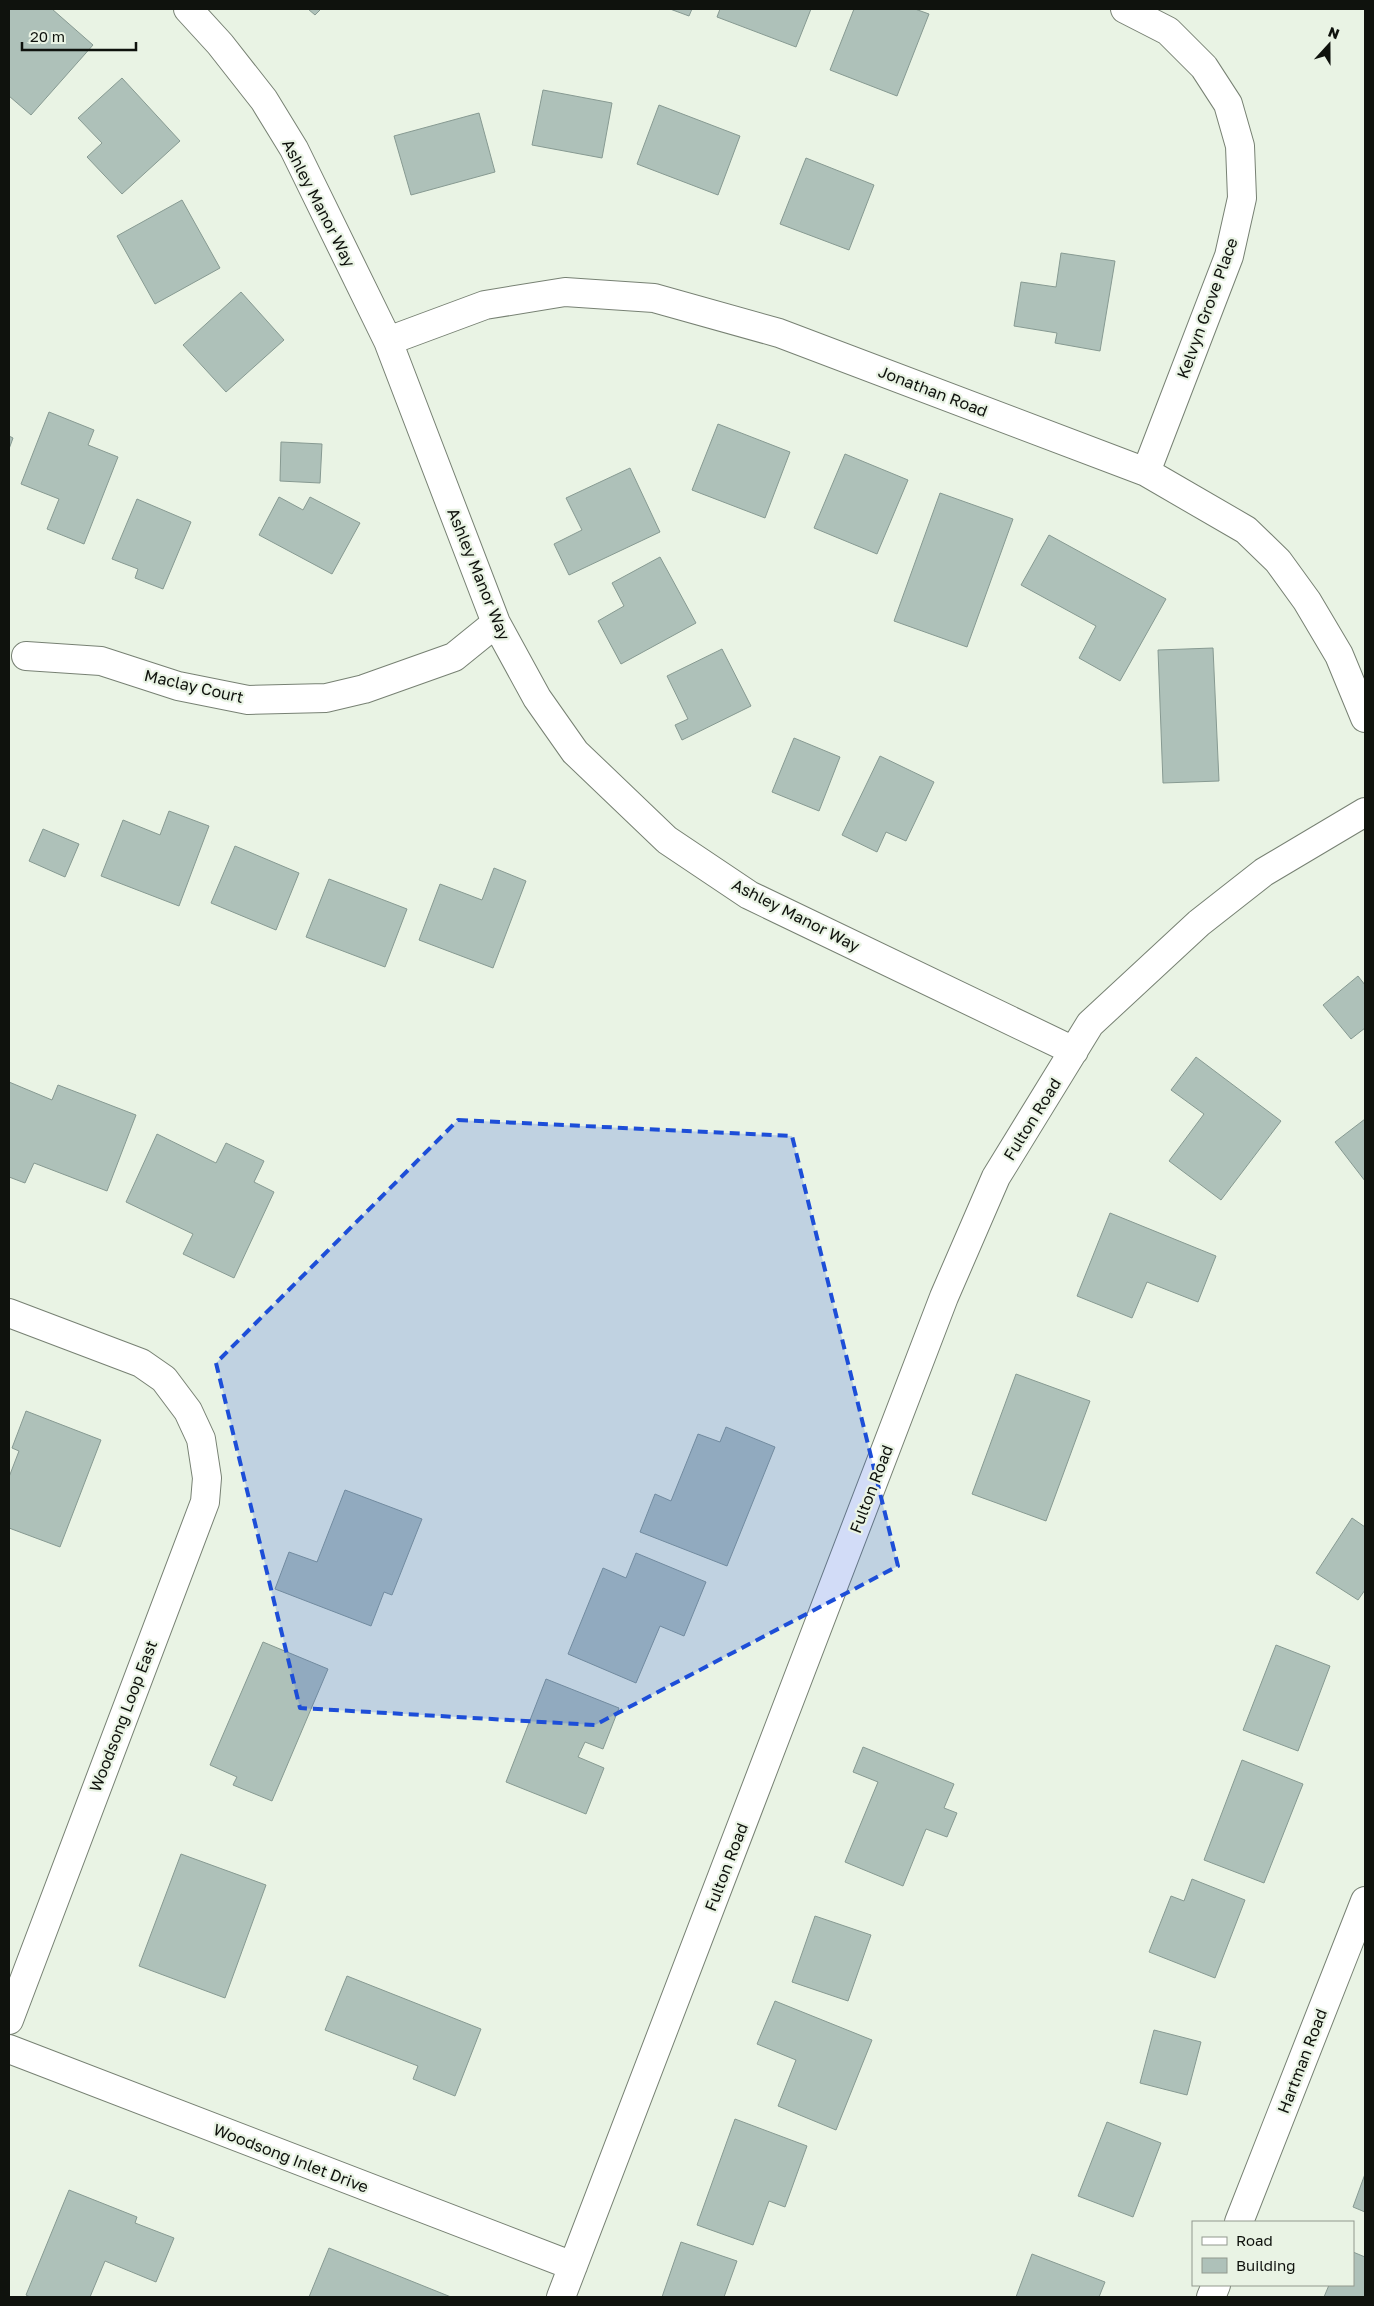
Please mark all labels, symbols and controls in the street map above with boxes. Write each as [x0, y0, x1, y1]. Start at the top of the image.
scale bar [22, 20, 136, 52]
north arrow [1304, 20, 1354, 70]
text: N [1326, 23, 1342, 42]
text: 20 m [30, 27, 65, 45]
street label: Ashley Manor Way [278, 136, 360, 270]
street label: Kelvyn Grove Place [1172, 235, 1242, 381]
street label: Jonathan Road [875, 361, 991, 421]
street label: Ashley Manor Way [443, 505, 515, 643]
street label: Maclay Court [142, 665, 246, 707]
street label: Ashley Manor Way [729, 874, 863, 956]
street label: Fulton Road [999, 1074, 1065, 1164]
street label: Fulton Road [845, 1442, 897, 1536]
street label: Woodsong Loop East [85, 1637, 161, 1795]
street label: Fulton Road [700, 1820, 752, 1914]
street label: Hartman Road [1273, 2006, 1331, 2116]
street label: Woodsong Inlet Drive [211, 2119, 371, 2197]
legend [1192, 2221, 1354, 2286]
text: Road [1236, 2231, 1273, 2249]
text: Building [1236, 2256, 1296, 2274]

